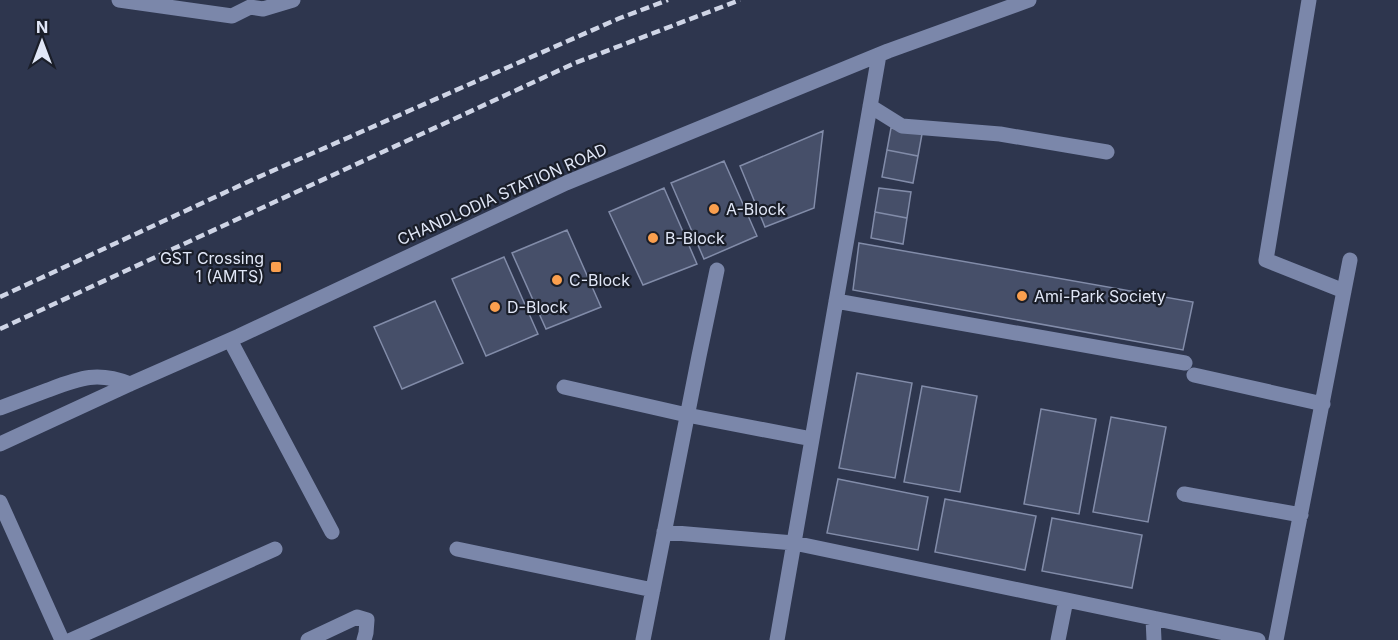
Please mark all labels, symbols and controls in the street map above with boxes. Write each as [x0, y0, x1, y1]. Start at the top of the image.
north arrow [12, 12, 72, 72]
text: N [36, 17, 48, 37]
street label: CHANDLODIA STATION ROAD [394, 139, 610, 249]
place label: A-Block [726, 199, 786, 219]
marker: A-Block [707, 202, 721, 216]
place label: B-Block [665, 228, 725, 248]
marker: B-Block [646, 231, 660, 245]
place label: GST Crossing 1 (AMTS) [160, 248, 264, 286]
marker: GST Crossing 1 (AMTS) [269, 260, 283, 274]
place label: C-Block [569, 270, 630, 290]
marker: C-Block [550, 273, 564, 287]
place label: Ami-Park Society [1034, 286, 1166, 306]
marker: Ami-Park Society [1015, 289, 1029, 303]
place label: D-Block [507, 297, 568, 317]
marker: D-Block [488, 300, 502, 314]

